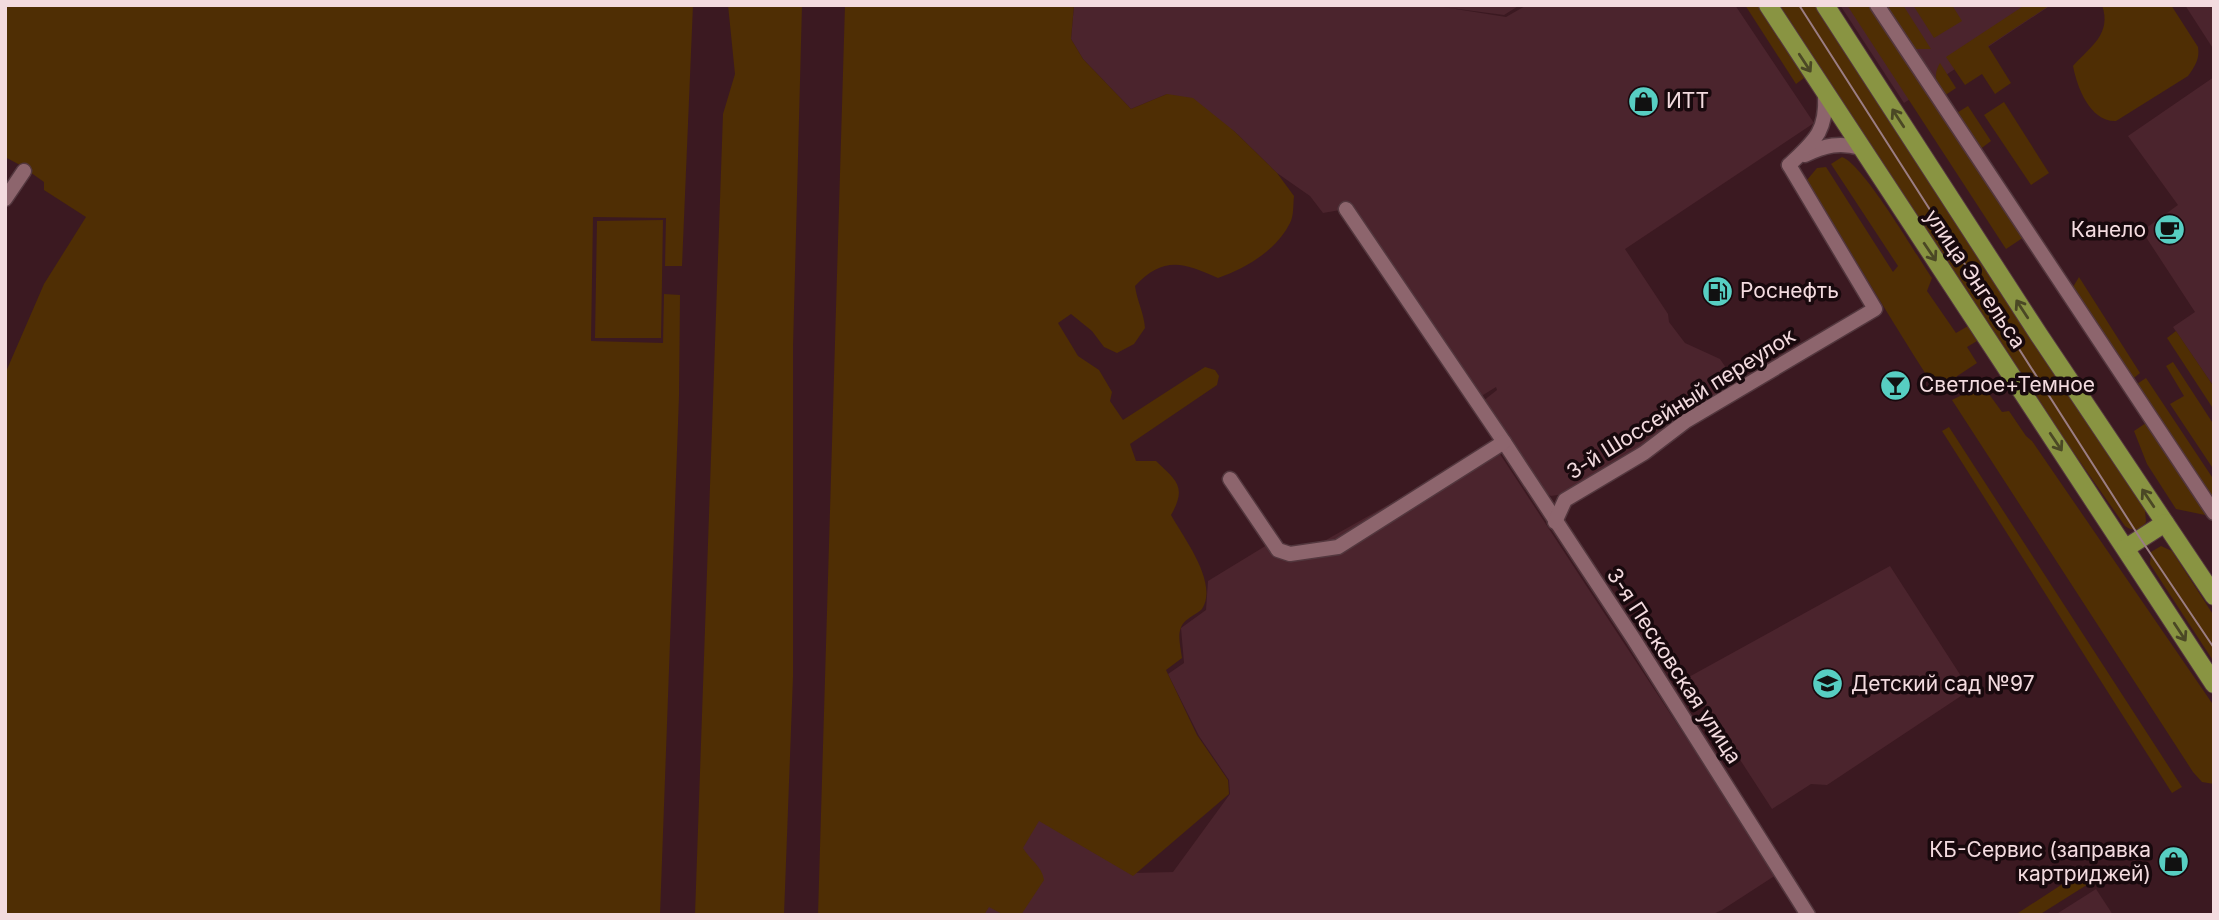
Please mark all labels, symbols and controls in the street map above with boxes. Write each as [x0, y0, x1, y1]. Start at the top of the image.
one-way arrow [1798, 52, 1812, 72]
shop icon: ИТТ [1626, 84, 1660, 118]
place label: ИТТ [1666, 88, 1709, 113]
one-way arrow [1891, 109, 1905, 129]
street label: улица Энгельса [1920, 204, 2031, 353]
cafe icon: Канело [2152, 213, 2186, 247]
place label: Канело [2071, 217, 2146, 242]
one-way arrow [1923, 242, 1937, 261]
fuel station icon: Роснефть [1700, 274, 1734, 308]
place label: Роснефть [1740, 278, 1839, 303]
one-way arrow [2015, 300, 2030, 319]
street label: 3-й Шоссейный переулок [1562, 323, 1800, 484]
bar icon: Светлое+Темное [1879, 368, 1913, 402]
place label: Светлое+Темное [1919, 372, 2095, 397]
one-way arrow [2049, 432, 2063, 451]
one-way arrow [2141, 489, 2155, 509]
street label: 3-я Песковская улица [1602, 563, 1747, 768]
one-way arrow [2173, 622, 2188, 641]
school or university icon: Детский сад №97 [1811, 667, 1845, 701]
place label: Детский сад №97 [1851, 671, 2035, 696]
place label: КБ-Сервис (заправка картриджей) [1929, 837, 2151, 886]
shop icon: КБ-Сервис (заправка картриджей) [2157, 845, 2191, 879]

